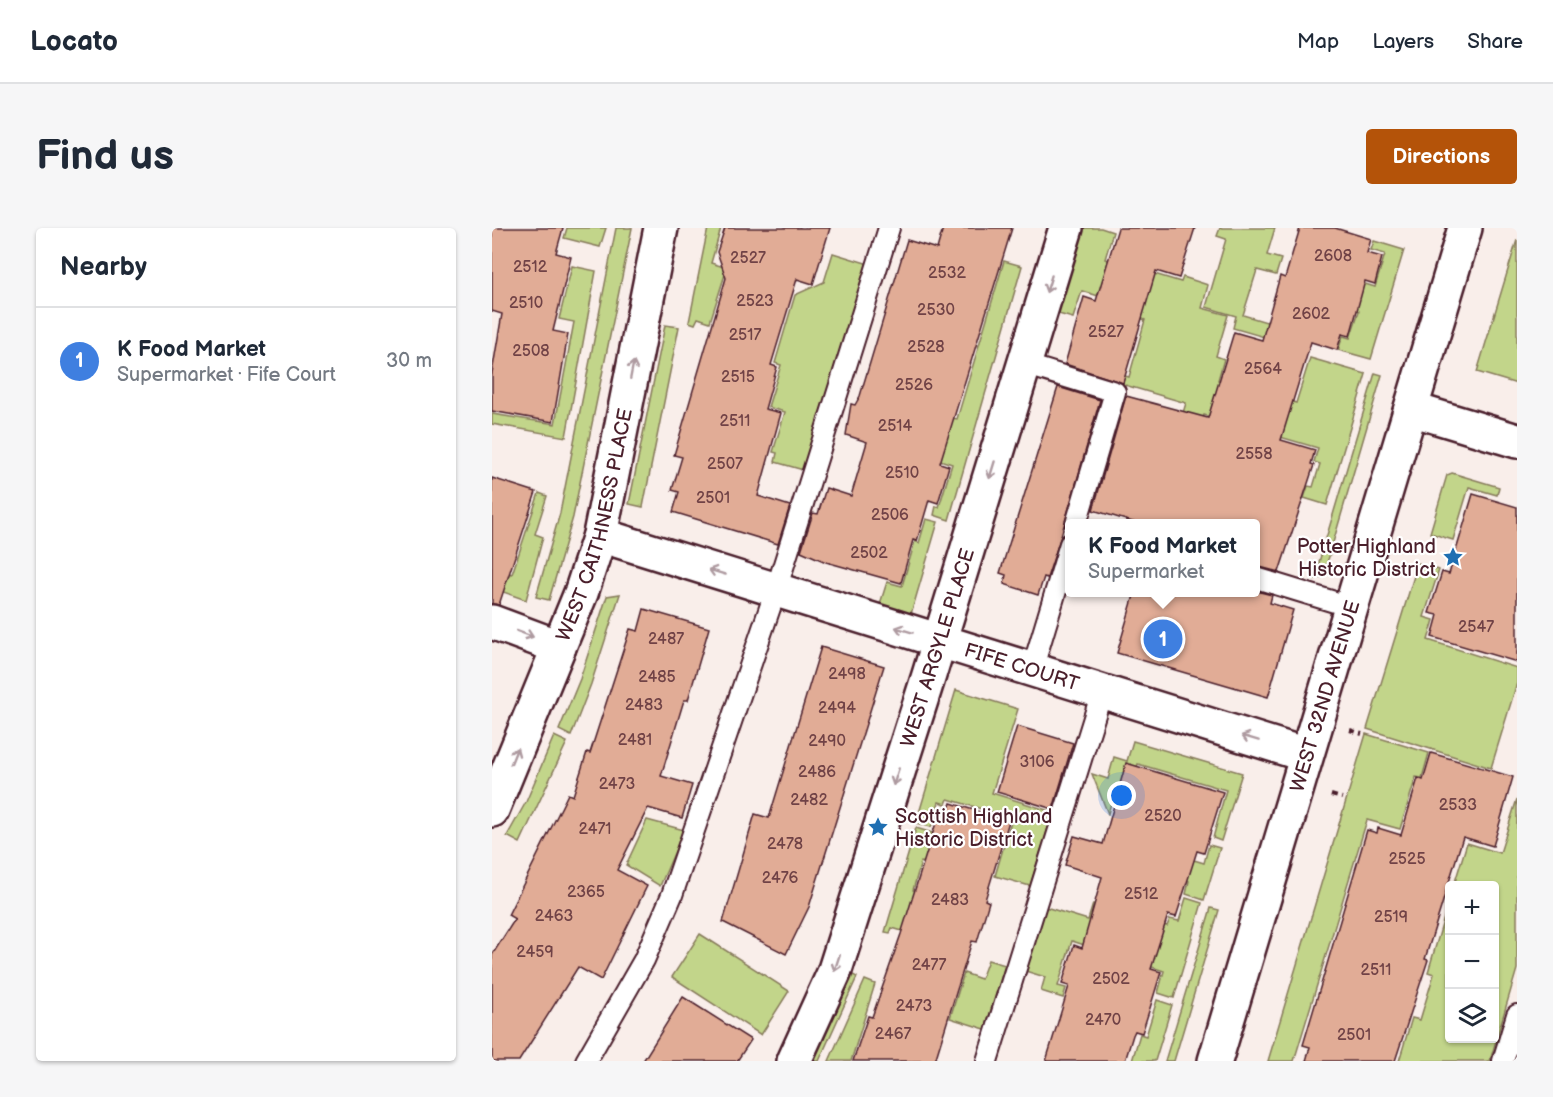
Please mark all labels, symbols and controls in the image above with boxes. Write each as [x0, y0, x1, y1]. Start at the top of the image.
text: Locato [30, 25, 118, 58]
text: Map [1297, 29, 1339, 54]
text: Layers [1372, 29, 1434, 54]
text: Share [1467, 29, 1523, 54]
button: Directions [1366, 129, 1517, 184]
text: Find us [36, 131, 174, 182]
house number: 2608 [1314, 247, 1352, 266]
house number: 2527 [730, 249, 766, 268]
text: Nearby [60, 252, 147, 283]
house number: 2512 [513, 258, 548, 277]
house number: 2532 [928, 264, 967, 283]
one-way arrow [1042, 274, 1053, 293]
house number: 2523 [736, 292, 774, 311]
house number: 2510 [509, 294, 543, 313]
house number: 2530 [917, 301, 955, 320]
house number: 2602 [1292, 305, 1331, 324]
house number: 2527 [1088, 323, 1124, 342]
house number: 2517 [729, 326, 761, 345]
text: K Food Market [117, 336, 266, 363]
house number: 2528 [907, 338, 945, 357]
house number: 2508 [512, 342, 550, 361]
text: 1 [75, 349, 84, 373]
text: 30 m [386, 349, 432, 373]
house number: 2564 [1244, 360, 1282, 379]
one-way arrow [627, 361, 638, 380]
text: Supermarket · Fife Court [117, 363, 336, 387]
house number: 2515 [721, 368, 755, 387]
house number: 2526 [895, 376, 933, 395]
street label: WEST CAITHNESS PLACE [551, 406, 638, 645]
house number: 2511 [720, 412, 751, 431]
house number: 2514 [878, 417, 913, 436]
house number: 2558 [1235, 445, 1273, 464]
house number: 2507 [707, 455, 743, 474]
one-way arrow [985, 460, 996, 479]
house number: 2510 [885, 464, 919, 483]
house number: 2501 [696, 489, 730, 508]
house number: 2506 [871, 506, 909, 525]
popup [1065, 519, 1260, 597]
text: K Food Market [1088, 533, 1237, 560]
place label: Potter Highland Historic District [1297, 535, 1436, 582]
house number: 2502 [850, 544, 888, 563]
street label: WEST ARGYLE PLACE [896, 545, 980, 750]
place icon: Potter Highland Historic District [1441, 545, 1465, 569]
text: Supermarket [1088, 560, 1205, 584]
one-way arrow [708, 566, 727, 577]
street label: WEST 32ND AVENUE [1285, 598, 1366, 795]
pin: 1 [1144, 616, 1182, 662]
house number: 2547 [1458, 618, 1494, 637]
one-way arrow [895, 624, 914, 635]
one-way arrow [516, 630, 534, 641]
house number: 2487 [648, 630, 684, 649]
street label: FIFE COURT [961, 638, 1082, 697]
house number: 2498 [828, 665, 866, 684]
house number: 2485 [638, 668, 676, 687]
house number: 2483 [625, 696, 663, 715]
house number: 2494 [818, 699, 856, 718]
house number: 2481 [618, 731, 652, 750]
house number: 2490 [808, 732, 846, 751]
one-way arrow [1241, 732, 1260, 743]
one-way arrow [509, 747, 520, 765]
house number: 3106 [1019, 753, 1055, 772]
house number: 2486 [798, 763, 836, 782]
one-way arrow [890, 767, 901, 786]
house number: 2473 [599, 775, 635, 794]
your location [1107, 781, 1136, 810]
house number: 2482 [790, 791, 828, 810]
house number: 2533 [1439, 796, 1477, 815]
place label: Scottish Highland Historic District [895, 805, 1052, 852]
house number: 2520 [1144, 807, 1182, 826]
place icon: Scottish Highland Historic District [866, 815, 890, 839]
house number: 2471 [578, 820, 612, 839]
house number: 2478 [767, 835, 803, 854]
house number: 2525 [1388, 850, 1426, 869]
house number: 2476 [762, 869, 799, 888]
map controls [1445, 881, 1499, 1043]
button: + [1445, 881, 1499, 935]
house number: 2365 [567, 883, 605, 902]
house number: 2512 [1124, 885, 1159, 904]
house number: 2483 [931, 891, 969, 910]
house number: 2463 [535, 907, 573, 926]
house number: 2519 [1374, 908, 1408, 927]
button: − [1445, 935, 1499, 989]
house number: 2459 [516, 943, 554, 962]
one-way arrow [831, 953, 842, 972]
house number: 2477 [912, 956, 946, 975]
house number: 2511 [1361, 961, 1392, 980]
house number: 2502 [1092, 970, 1130, 989]
button: layers [1445, 989, 1499, 1043]
house number: 2473 [896, 997, 932, 1016]
house number: 2470 [1085, 1011, 1121, 1030]
house number: 2467 [875, 1025, 911, 1044]
house number: 2501 [1337, 1026, 1371, 1045]

